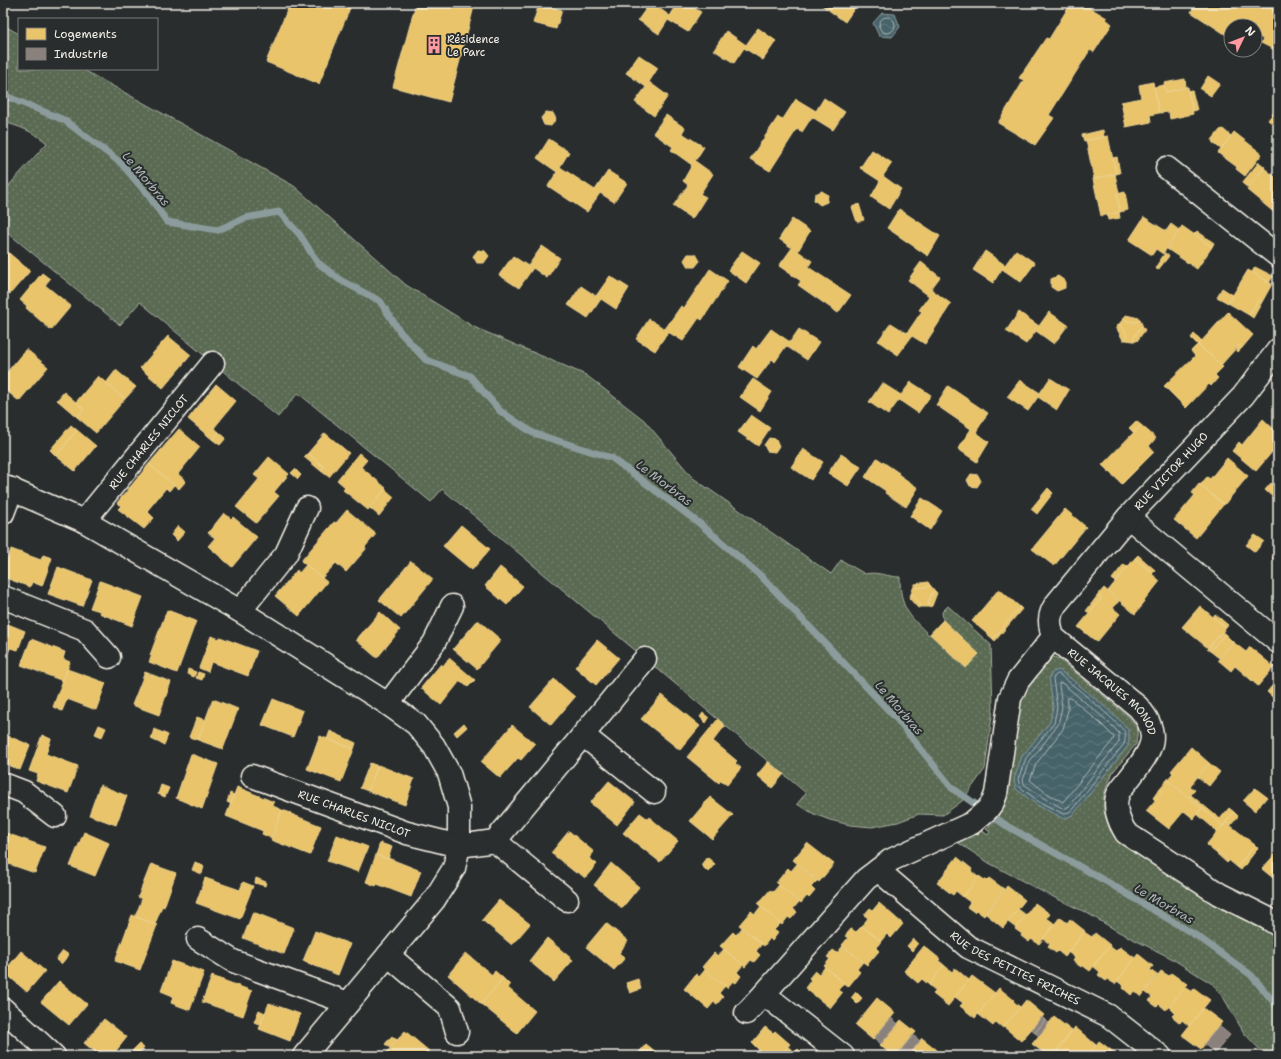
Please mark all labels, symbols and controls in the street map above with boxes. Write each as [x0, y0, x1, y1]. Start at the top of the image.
legend [18, 18, 158, 70]
north arrow [1223, 18, 1263, 58]
text: N [1241, 23, 1259, 40]
text: Logements [54, 26, 117, 42]
place label: Résidence Le Parc [447, 32, 500, 60]
building icon: Résidence Le Parc [424, 35, 444, 55]
text: Industrie [54, 46, 108, 62]
water label: Le Morbras [118, 148, 174, 210]
street label: RUE CHARLES NICLOT [106, 392, 192, 493]
street label: RUE VICTOR HUGO [1131, 429, 1212, 514]
water label: Le Morbras [633, 457, 695, 509]
street label: RUE JACQUES MONOD [1064, 645, 1159, 736]
water label: Le Morbras [871, 678, 927, 738]
street label: RUE CHARLES NICLOT [296, 787, 412, 842]
water label: Le Morbras [1131, 880, 1197, 928]
street label: RUE DES PETITES FRICHES [947, 928, 1083, 1009]

